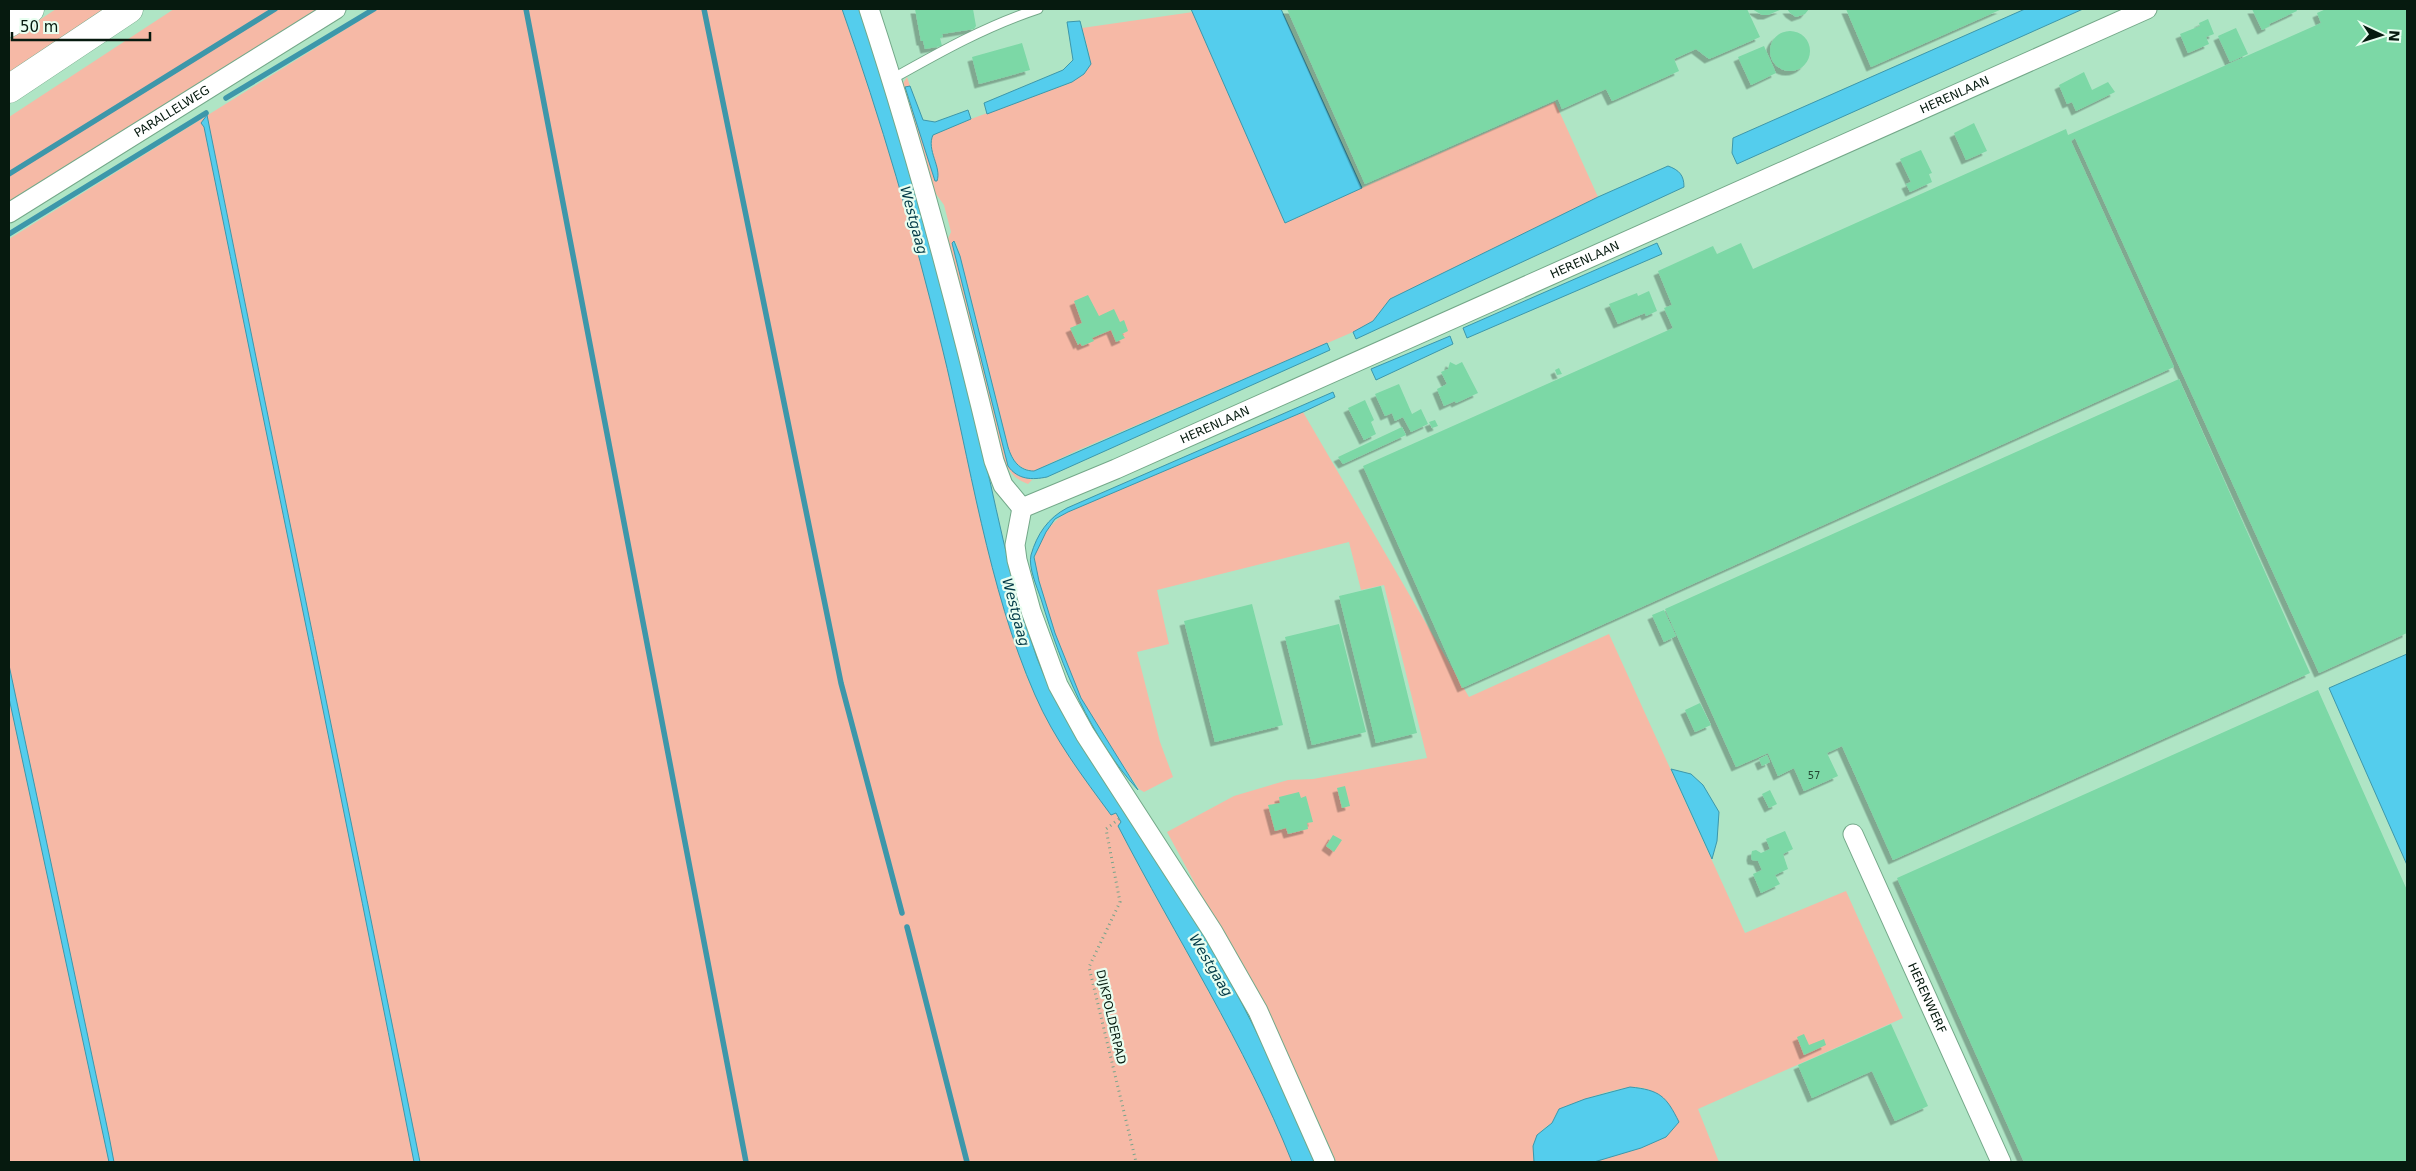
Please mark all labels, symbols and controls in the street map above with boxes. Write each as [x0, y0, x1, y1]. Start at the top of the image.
scale bar [12, 10, 150, 42]
north arrow [2356, 10, 2406, 60]
text: 50 m [20, 18, 58, 36]
text: N [2386, 30, 2402, 42]
street label: HERENLAAN [1918, 73, 1991, 116]
street label: PARALLELWEG [132, 83, 212, 140]
water label: Westgaag [897, 184, 931, 256]
street label: HERENLAAN [1548, 238, 1621, 281]
street label: HERENLAAN [1178, 403, 1252, 446]
water label: Westgaag [999, 576, 1033, 648]
house number: 57 [1808, 770, 1820, 781]
water label: Westgaag [1186, 931, 1236, 999]
street label: HERENWERF [1905, 960, 1949, 1036]
street label: DIJKPOLDERPAD [1093, 968, 1129, 1066]

